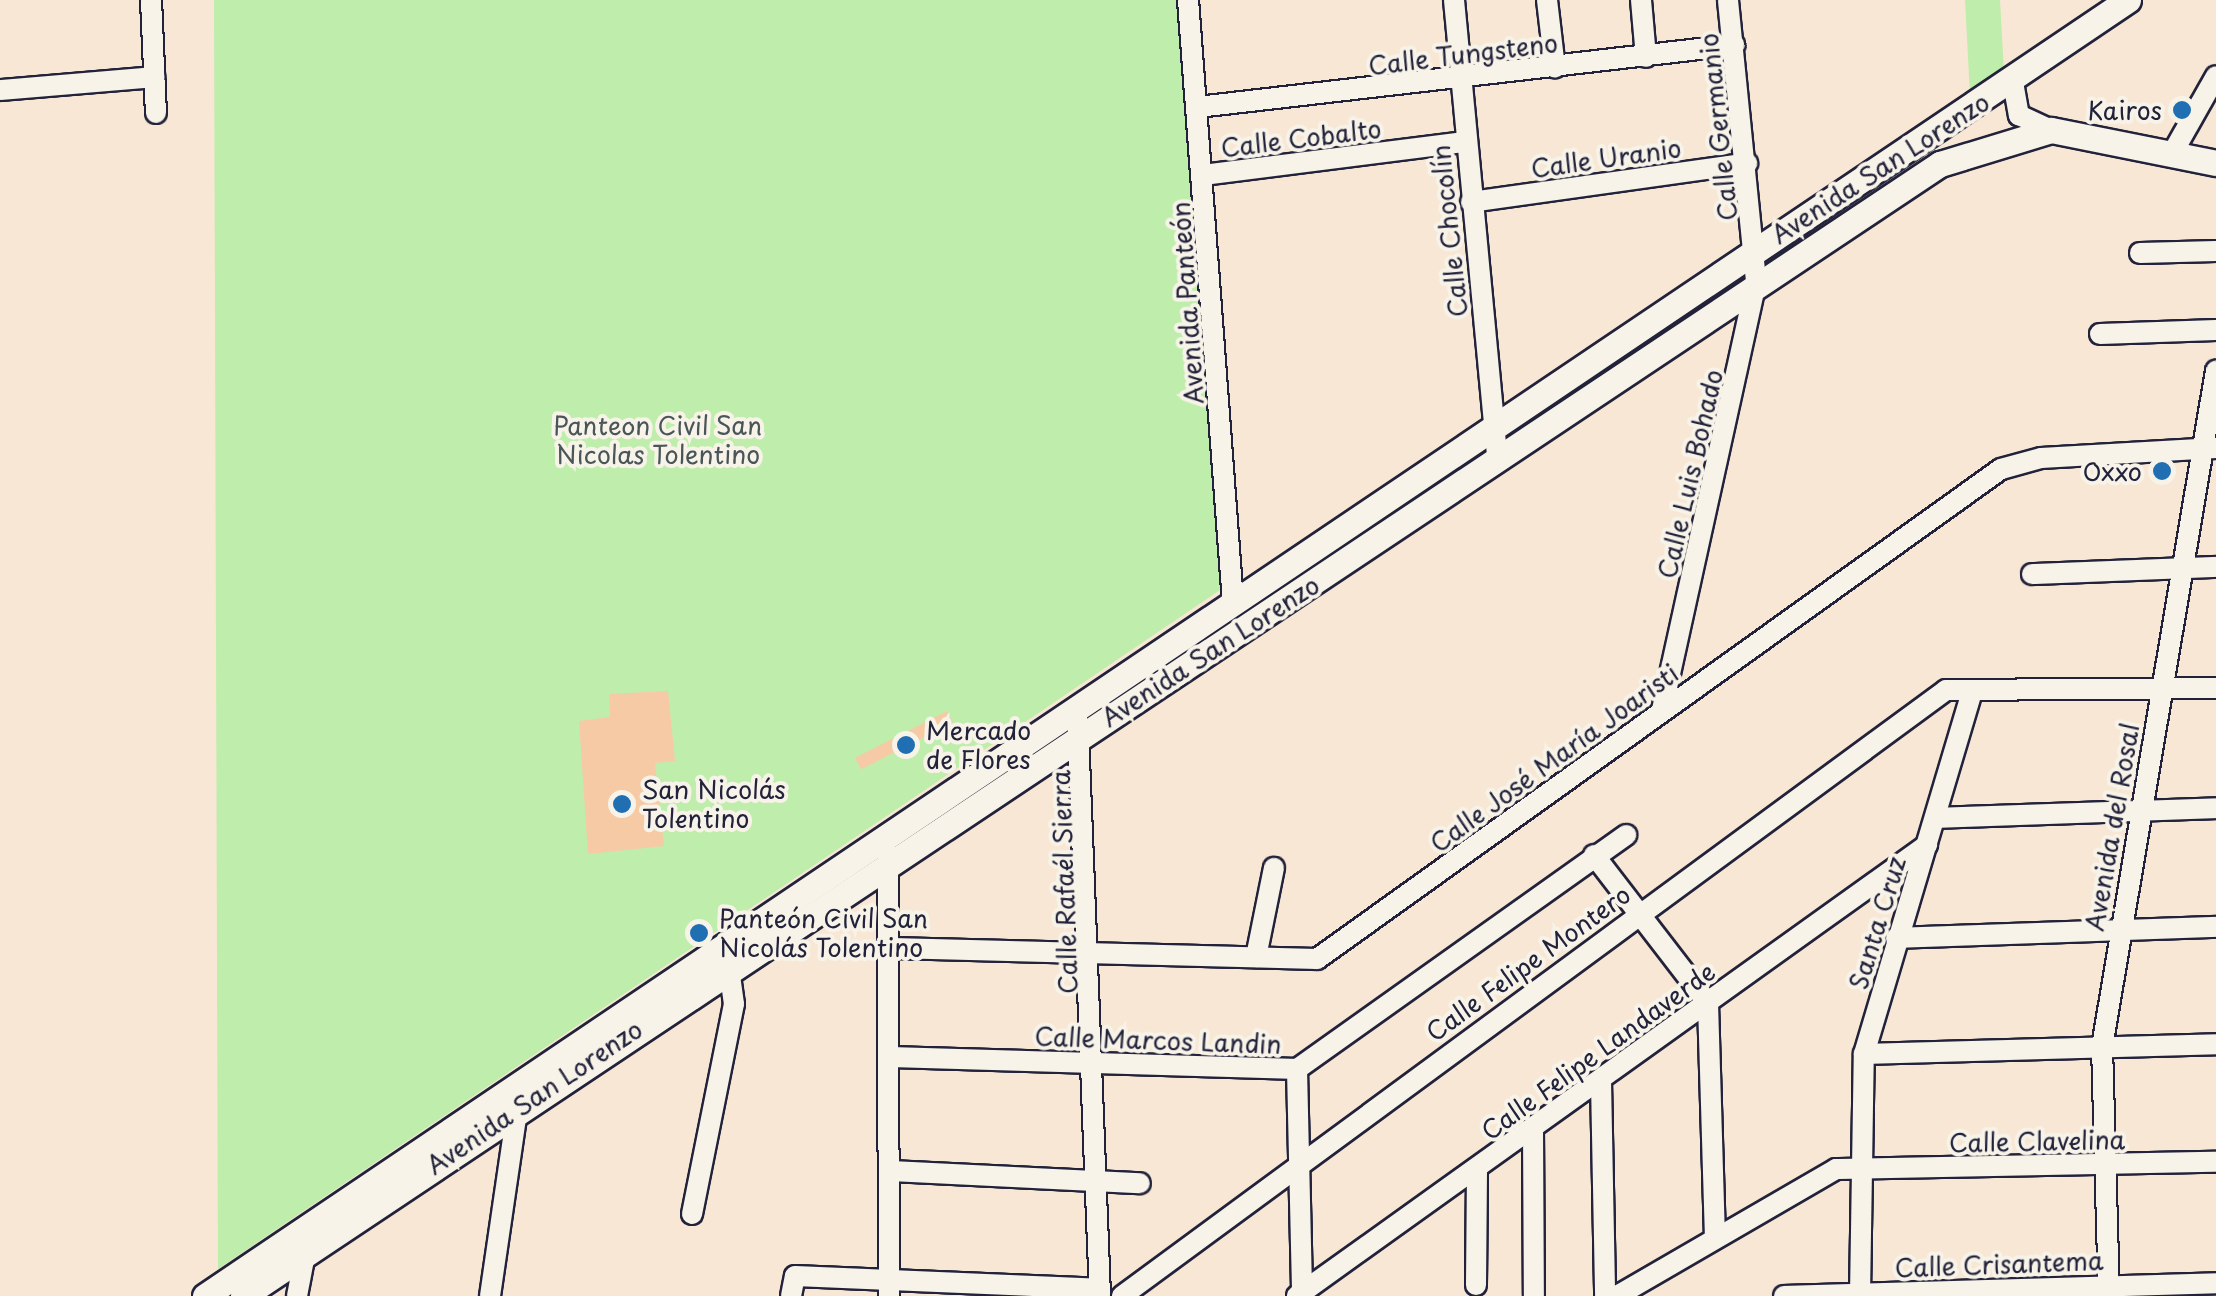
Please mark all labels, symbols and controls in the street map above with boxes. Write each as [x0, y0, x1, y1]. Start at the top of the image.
street label: Calle Tungsteno [1366, 27, 1560, 81]
street label: Calle Germanio [1693, 32, 1743, 222]
street label: Avenida San Lorenzo [1766, 87, 1994, 249]
place label: Kairos [2087, 95, 2162, 125]
marker: Kairos [2171, 99, 2193, 121]
street label: Calle Cobalto [1218, 113, 1384, 163]
street label: Calle Uranio [1529, 133, 1683, 183]
street label: Calle Chocolín [1425, 143, 1473, 319]
street label: Avenida Panteón [1165, 202, 1209, 404]
street label: Calle Luis Bohado [1651, 366, 1729, 582]
park label: Panteon Civil San Nicolas Tolentino [552, 411, 764, 470]
place label: Oxxo [2083, 456, 2142, 486]
marker: Oxxo [2151, 460, 2173, 482]
street label: Avenida San Lorenzo [1096, 570, 1324, 732]
street label: Calle José María Joaristi [1423, 657, 1685, 859]
place label: Mercado de Flores [926, 716, 1032, 775]
street label: Avenida del Rosal [2079, 721, 2145, 933]
marker: Mercado de Flores [895, 734, 917, 756]
street label: Calle Rafaél Sierra [1045, 768, 1083, 996]
place label: San Nicolás Tolentino [642, 775, 785, 834]
marker: San Nicolás Tolentino [611, 793, 633, 815]
street label: Santa Cruz [1843, 854, 1911, 992]
street label: Calle Felipe Montero [1419, 878, 1637, 1048]
place label: Panteón Civil San Nicolás Tolentino [719, 904, 931, 963]
marker: Panteón Civil San Nicolás Tolentino [688, 922, 710, 944]
street label: Calle Felipe Landaverde [1474, 955, 1722, 1147]
street label: Avenida San Lorenzo [421, 1014, 647, 1180]
street label: Calle Marcos Landin [1034, 1021, 1282, 1059]
street label: Calle Clavelina [1948, 1124, 2126, 1158]
street label: Calle Crisantema [1894, 1245, 2104, 1283]

